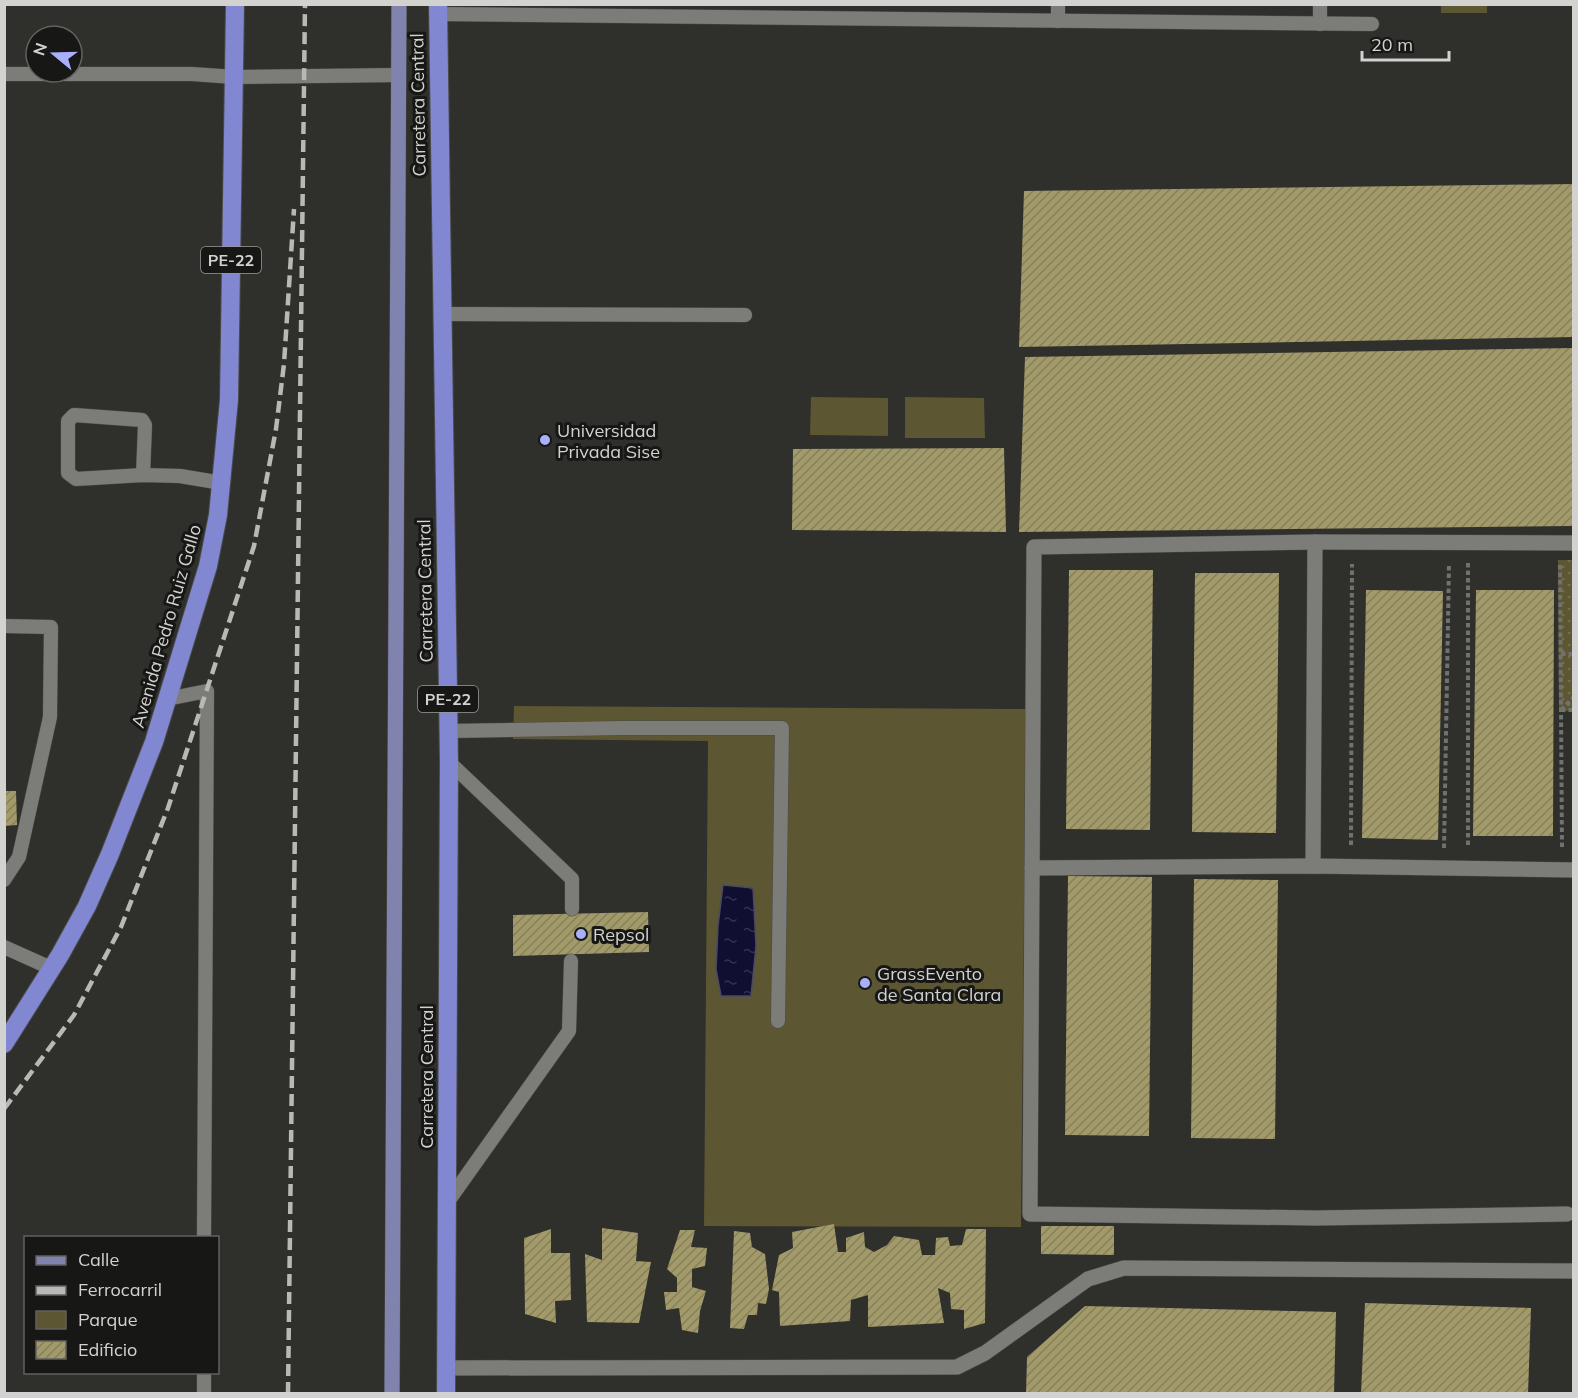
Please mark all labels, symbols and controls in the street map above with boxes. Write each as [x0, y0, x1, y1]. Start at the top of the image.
north arrow [24, 24, 84, 84]
scale bar [1362, 24, 1449, 62]
street label: Carretera Central [405, 33, 431, 177]
text: 20 m [1371, 33, 1413, 56]
text: N [28, 40, 51, 58]
road number: PE-22 [201, 247, 261, 273]
place label: Universidad Privada Sise [557, 419, 660, 463]
marker: Universidad Privada Sise [538, 433, 552, 447]
street label: Carretera Central [412, 519, 438, 663]
street label: Avenida Pedro Ruiz Gallo [126, 522, 206, 730]
road number: PE-22 [418, 686, 478, 712]
place label: Repsol [593, 923, 649, 946]
marker: Repsol [574, 927, 588, 941]
place label: GrassEvento de Santa Clara [877, 962, 1001, 1006]
marker: GrassEvento de Santa Clara [858, 976, 872, 990]
street label: Carretera Central [415, 1005, 438, 1149]
legend [24, 1236, 219, 1374]
text: Calle [78, 1248, 119, 1271]
text: Ferrocarril [78, 1278, 162, 1301]
text: Parque [78, 1308, 137, 1331]
text: Edificio [78, 1338, 137, 1361]

